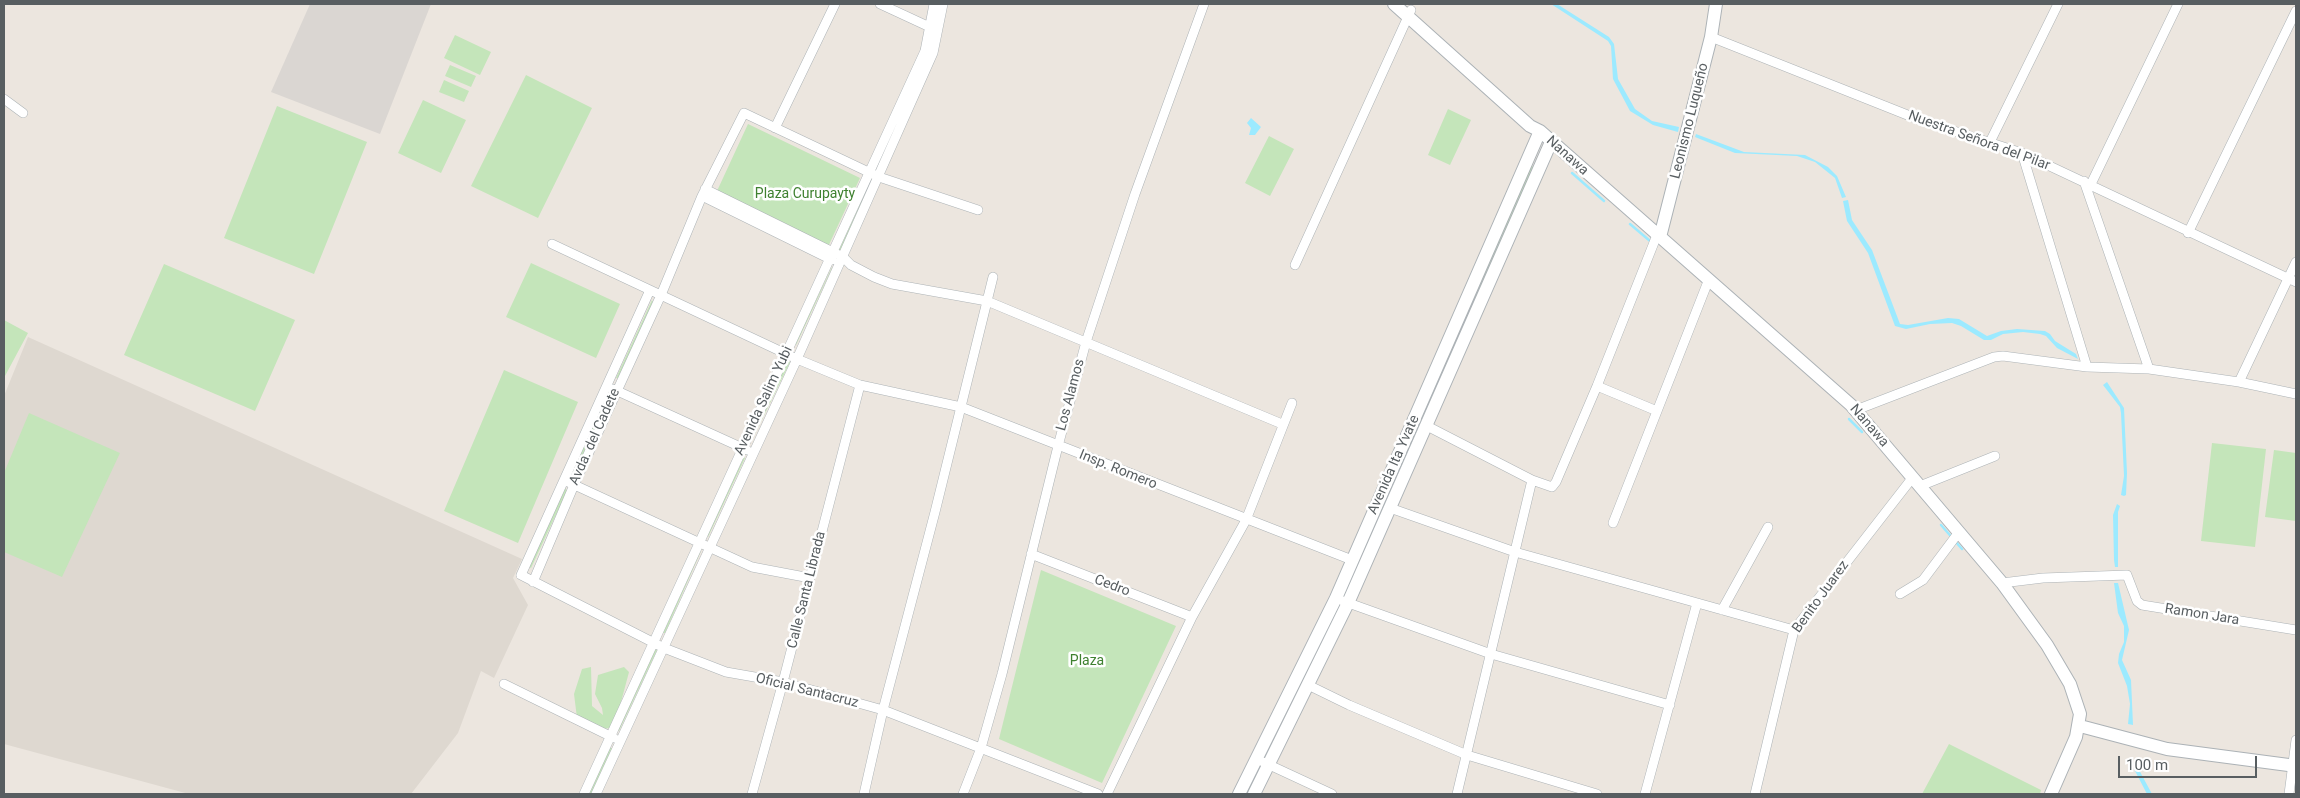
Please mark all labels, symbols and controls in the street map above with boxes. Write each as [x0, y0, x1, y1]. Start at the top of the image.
street label: Leonismo Luqueño [1667, 61, 1713, 181]
street label: Nuestra Señora del Pilar [1906, 108, 2052, 174]
street label: Nanawa [1542, 133, 1592, 179]
park label: Plaza Curupayty [755, 186, 855, 202]
street label: Avenida Salim Yubi [731, 344, 797, 458]
street label: Los Alamos [1053, 357, 1089, 433]
street label: Avda. del Cadete [566, 386, 624, 488]
street label: Nanawa [1846, 401, 1892, 451]
street label: Avenida Ita Yvate [1365, 413, 1423, 517]
street label: Insp. Romero [1077, 447, 1159, 493]
street label: Calle Santa Librada [784, 530, 830, 650]
street label: Benito Juarez [1789, 558, 1853, 636]
street label: Cedro [1092, 572, 1132, 600]
street label: Ramon Jara [2164, 601, 2240, 629]
park label: Plaza [1070, 653, 1104, 669]
street label: Oficial Santacruz [754, 670, 860, 712]
scale bar [2120, 746, 2259, 778]
text: 100 m [2126, 756, 2168, 774]

